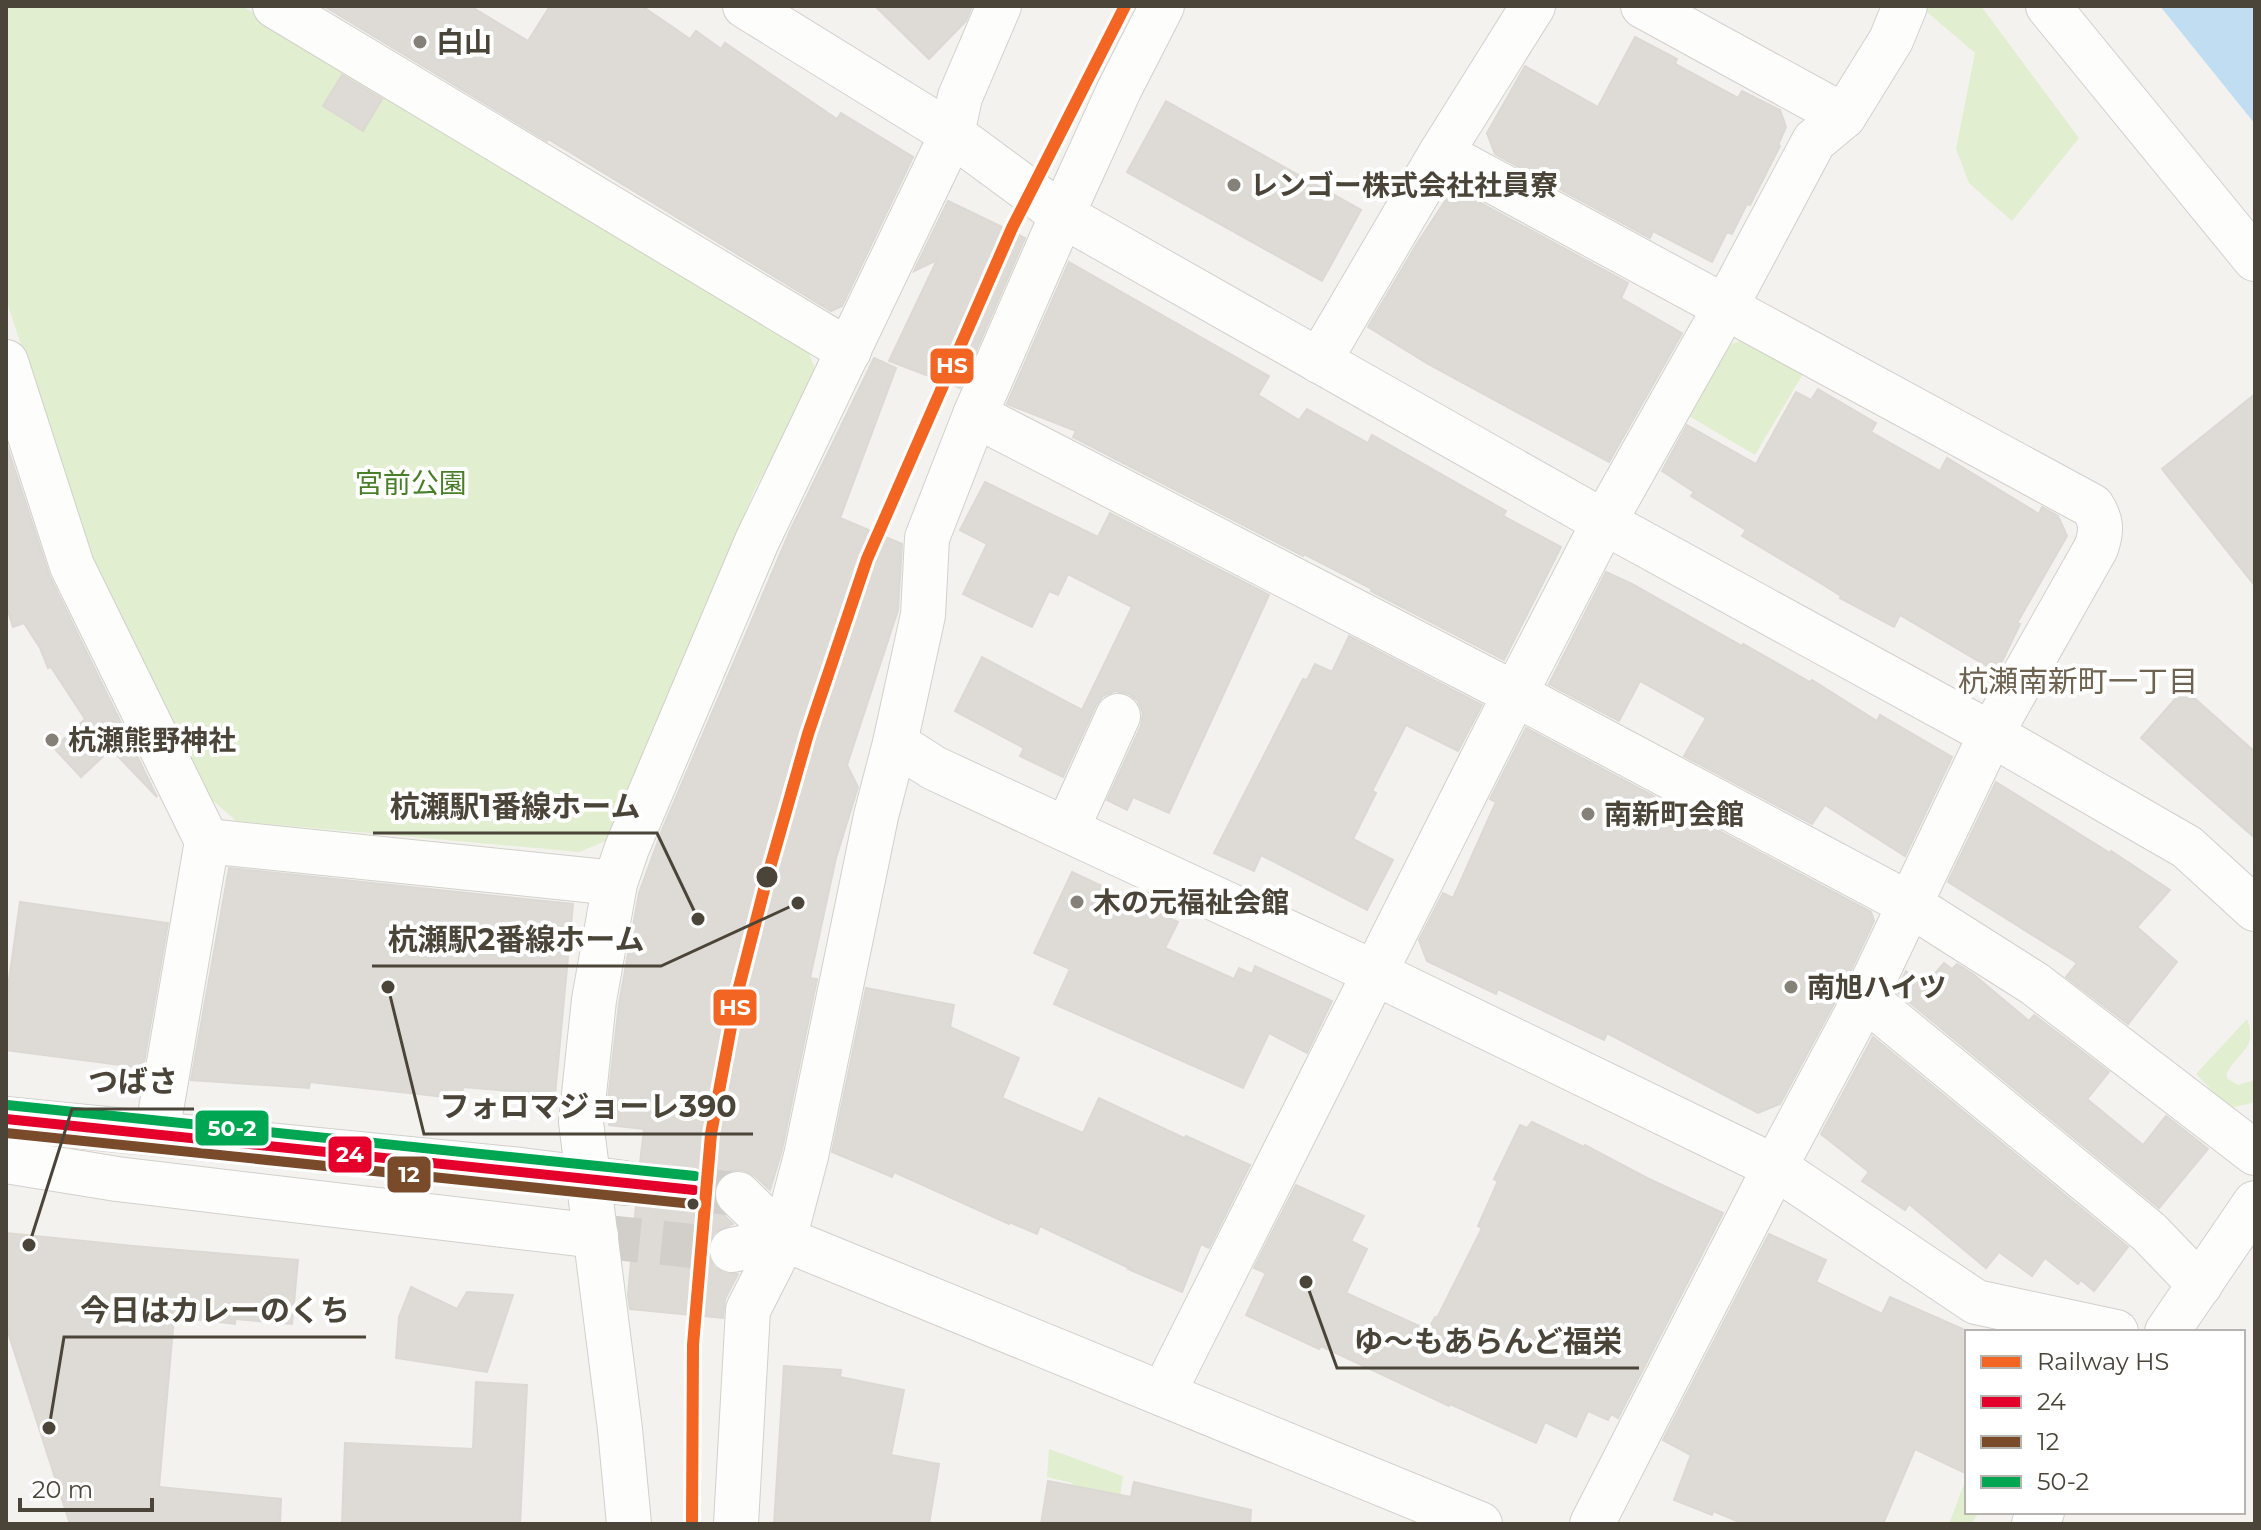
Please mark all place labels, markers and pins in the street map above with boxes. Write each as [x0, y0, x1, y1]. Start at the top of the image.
place label: 白山 [436, 25, 492, 59]
marker: 白山 [411, 33, 429, 51]
place label: レンゴー株式会社社員寮 [1250, 168, 1558, 202]
marker: レンゴー株式会社社員寮 [1225, 176, 1243, 194]
place label: 杭瀬熊野神社 [68, 723, 236, 757]
marker: 杭瀬熊野神社 [43, 731, 61, 749]
callout: 杭瀬駅1番線ホーム [373, 779, 657, 833]
place label: 南新町会館 [1604, 797, 1744, 831]
marker: 南新町会館 [1579, 805, 1597, 823]
unlabelled marker [754, 864, 780, 890]
place label: 木の元福祉会館 [1093, 885, 1289, 919]
marker: 木の元福祉会館 [1068, 893, 1086, 911]
callout: 杭瀬駅2番線ホーム [372, 912, 661, 966]
place label: 南旭ハイツ [1807, 970, 1946, 1004]
marker: 南旭ハイツ [1782, 978, 1800, 996]
callout: つばさ [72, 1055, 194, 1109]
callout: フォロマジョーレ390 [424, 1080, 753, 1134]
unlabelled marker [685, 1196, 701, 1212]
callout: 今日はカレーのくち [64, 1283, 366, 1337]
callout: ゆ～もあらんど福栄 [1337, 1314, 1639, 1368]

